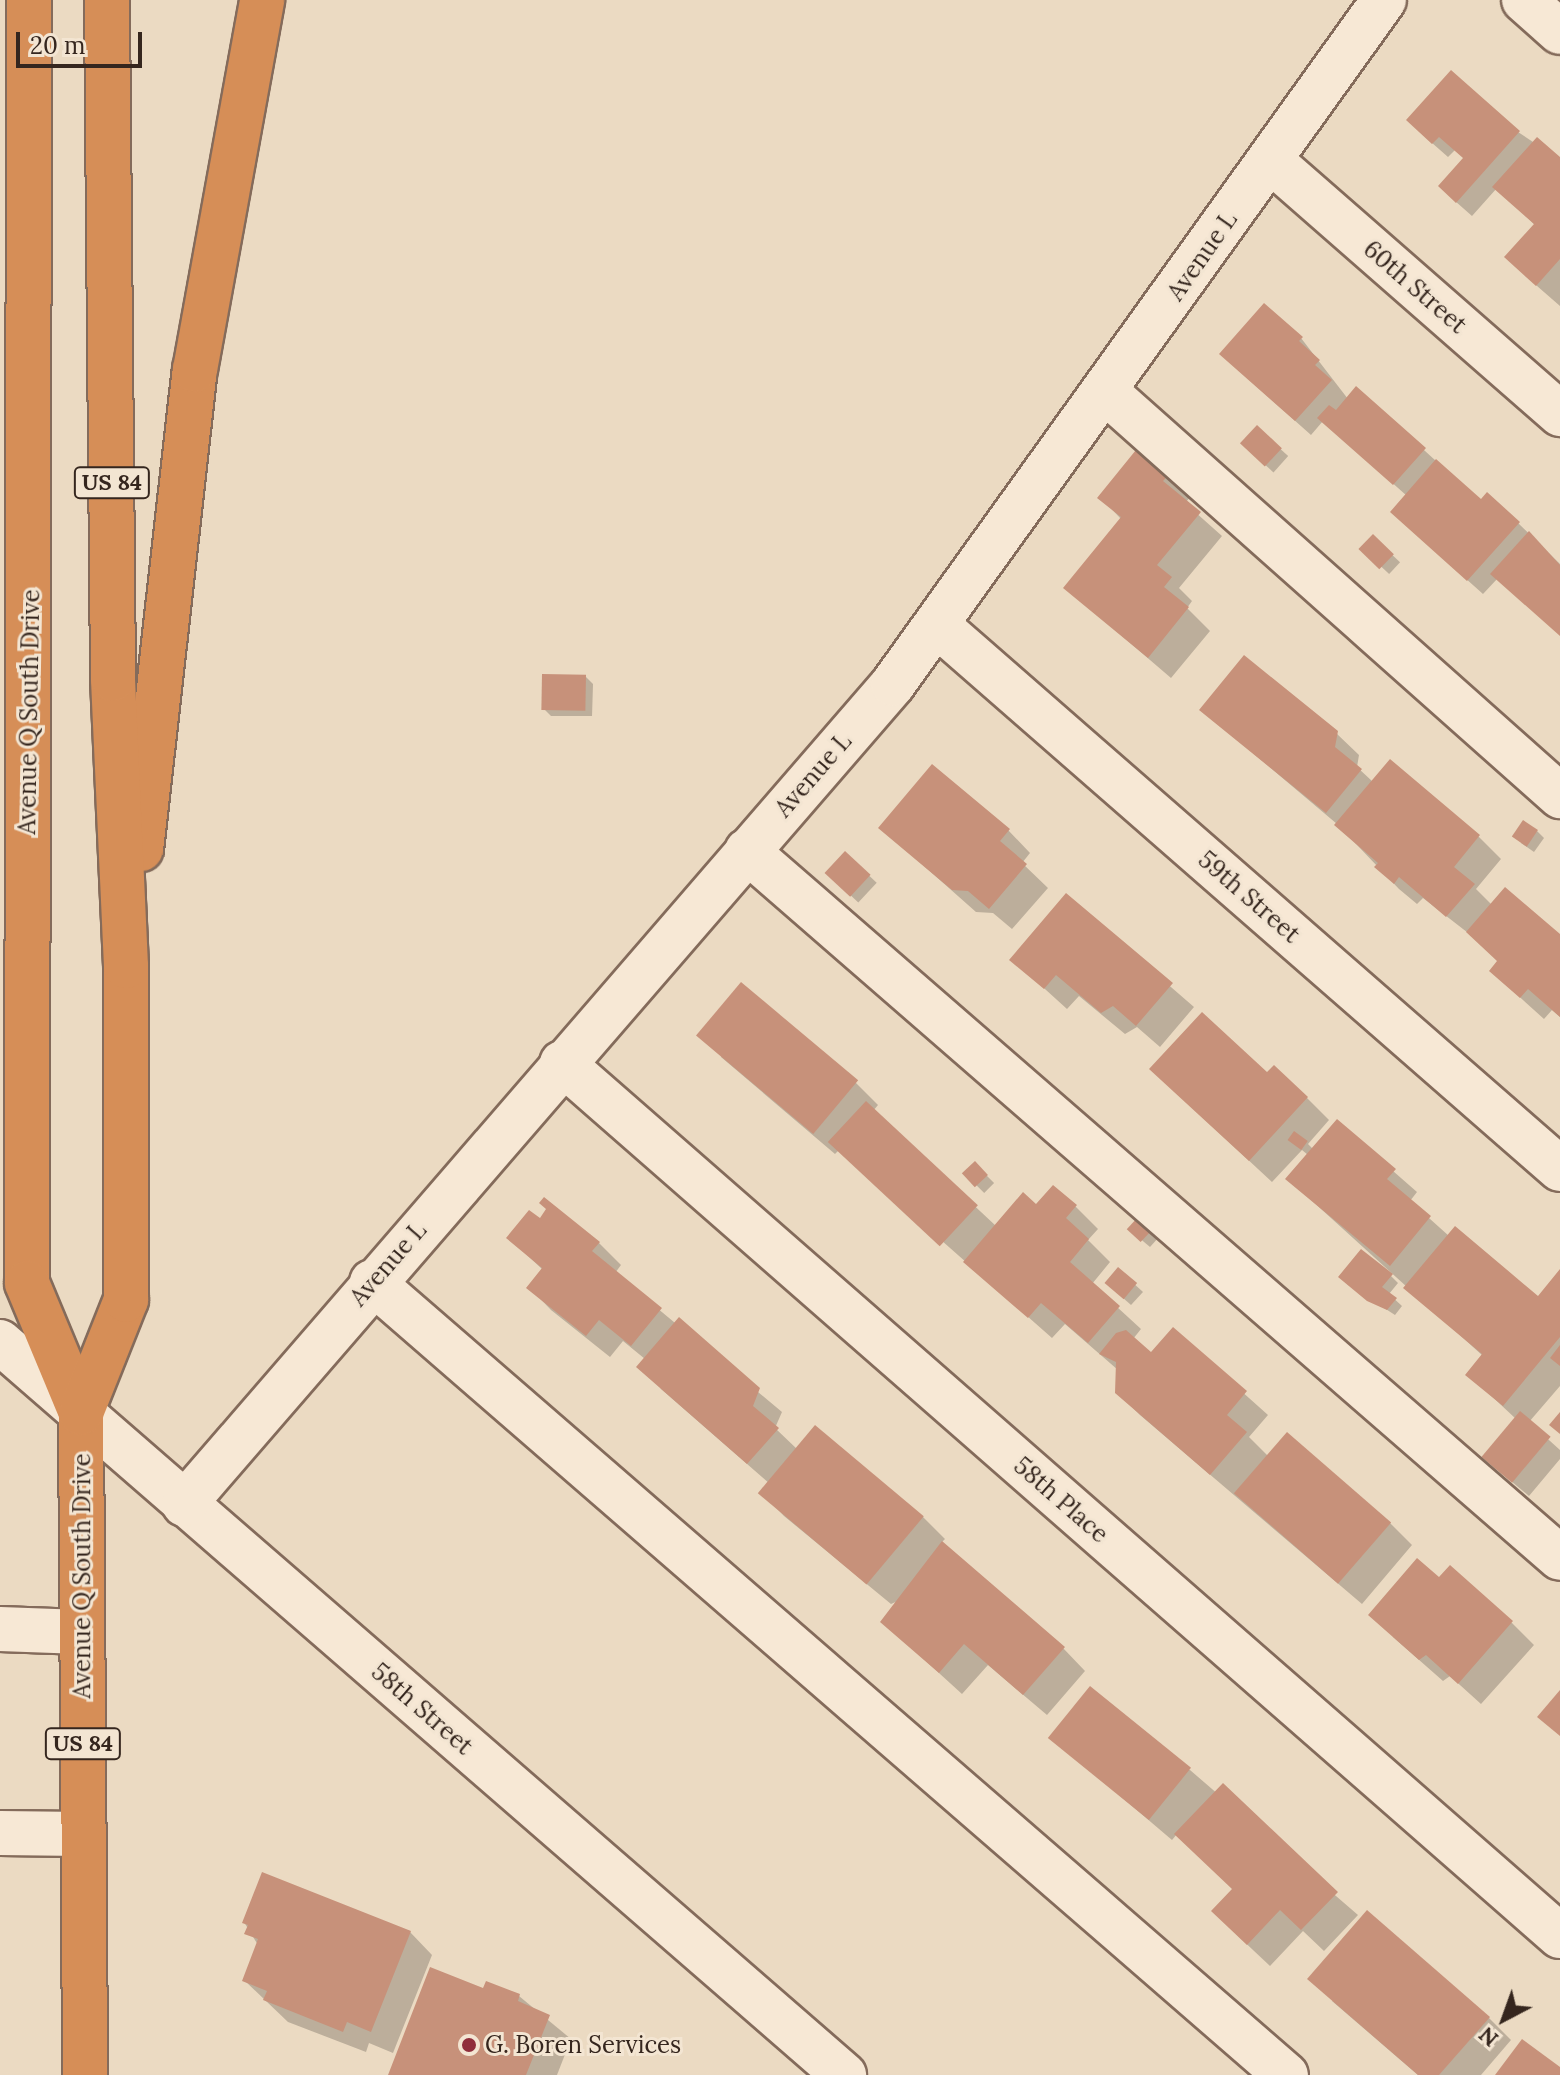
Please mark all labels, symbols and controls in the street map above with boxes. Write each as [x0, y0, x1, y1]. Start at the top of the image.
scale bar [20, 16, 146, 66]
text: 20 m [30, 30, 86, 61]
street label: Avenue L [1161, 206, 1243, 306]
street label: 60th Street [1358, 235, 1472, 339]
road number: US 84 [72, 465, 152, 501]
street label: Avenue Q South Drive [12, 589, 46, 835]
street label: Avenue L [769, 727, 857, 823]
street label: 59th Street [1192, 845, 1306, 949]
street label: Avenue L [344, 1216, 432, 1312]
street label: 58th Place [1008, 1451, 1114, 1549]
street label: Avenue Q South Drive [68, 1453, 96, 1699]
street label: 58th Street [366, 1657, 478, 1761]
road number: US 84 [43, 1726, 123, 1762]
north arrow [1464, 1979, 1544, 2059]
text: N [1473, 2021, 1504, 2053]
place label: G. Boren Services [485, 2031, 681, 2059]
marker: G. Boren Services [460, 2036, 478, 2054]

